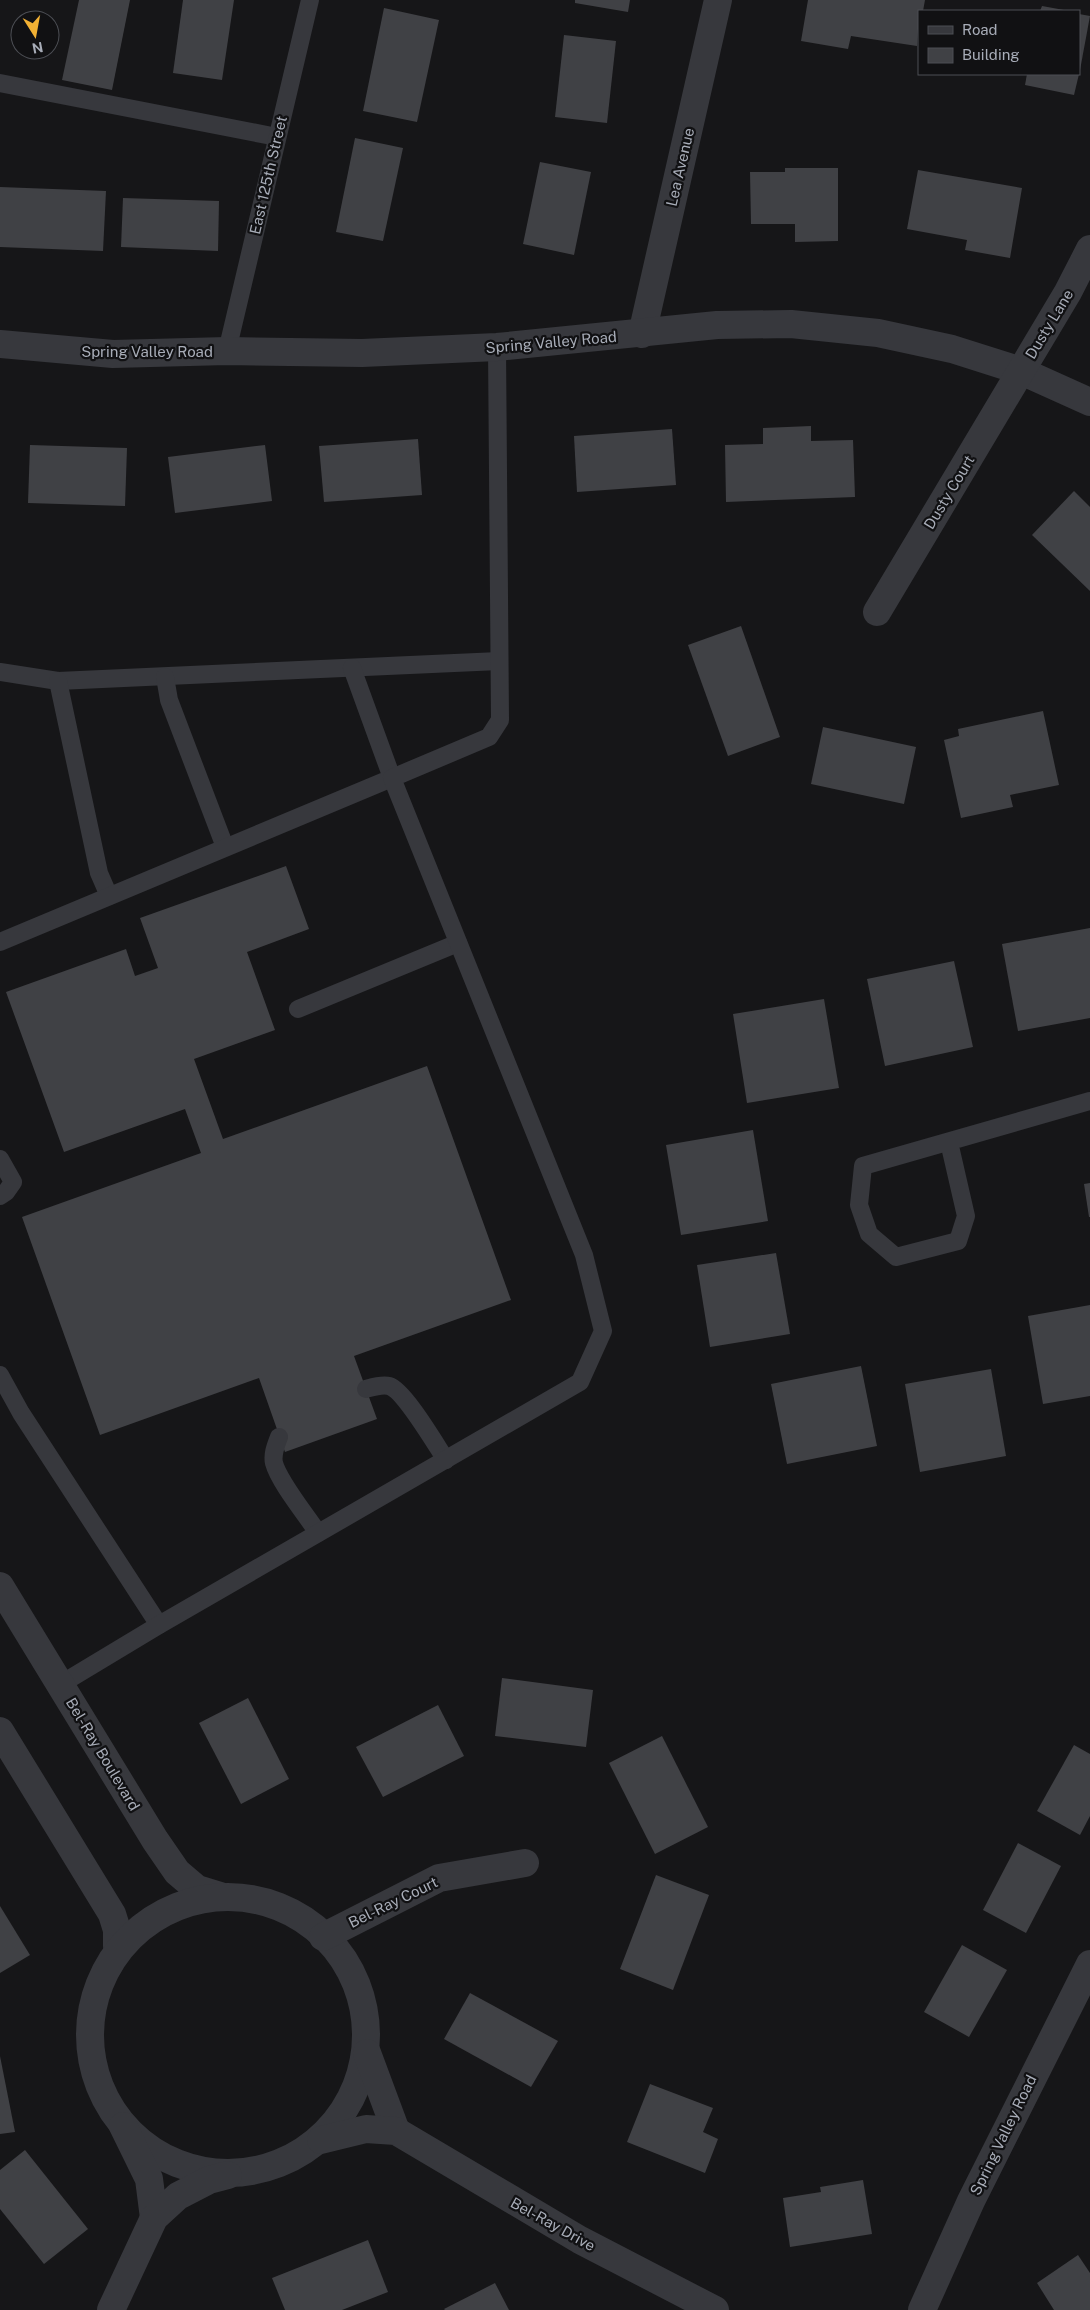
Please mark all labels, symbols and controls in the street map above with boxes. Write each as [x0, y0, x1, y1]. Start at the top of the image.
north arrow [10, 10, 60, 60]
legend [918, 10, 1080, 75]
text: Road [962, 21, 998, 38]
text: N [31, 39, 44, 57]
text: Building [962, 46, 1020, 63]
street label: East 125th Street [246, 114, 290, 236]
street label: Lea Avenue [663, 126, 697, 208]
street label: Dusty Lane [1022, 286, 1076, 362]
street label: Spring Valley Road [485, 328, 617, 356]
street label: Spring Valley Road [81, 343, 213, 360]
street label: Dusty Court [920, 452, 978, 532]
street label: Bel-Ray Boulevard [63, 1695, 143, 1813]
street label: Bel-Ray Court [346, 1873, 441, 1931]
street label: Spring Valley Road [966, 2072, 1040, 2198]
street label: Bel-Ray Drive [508, 2194, 598, 2254]

